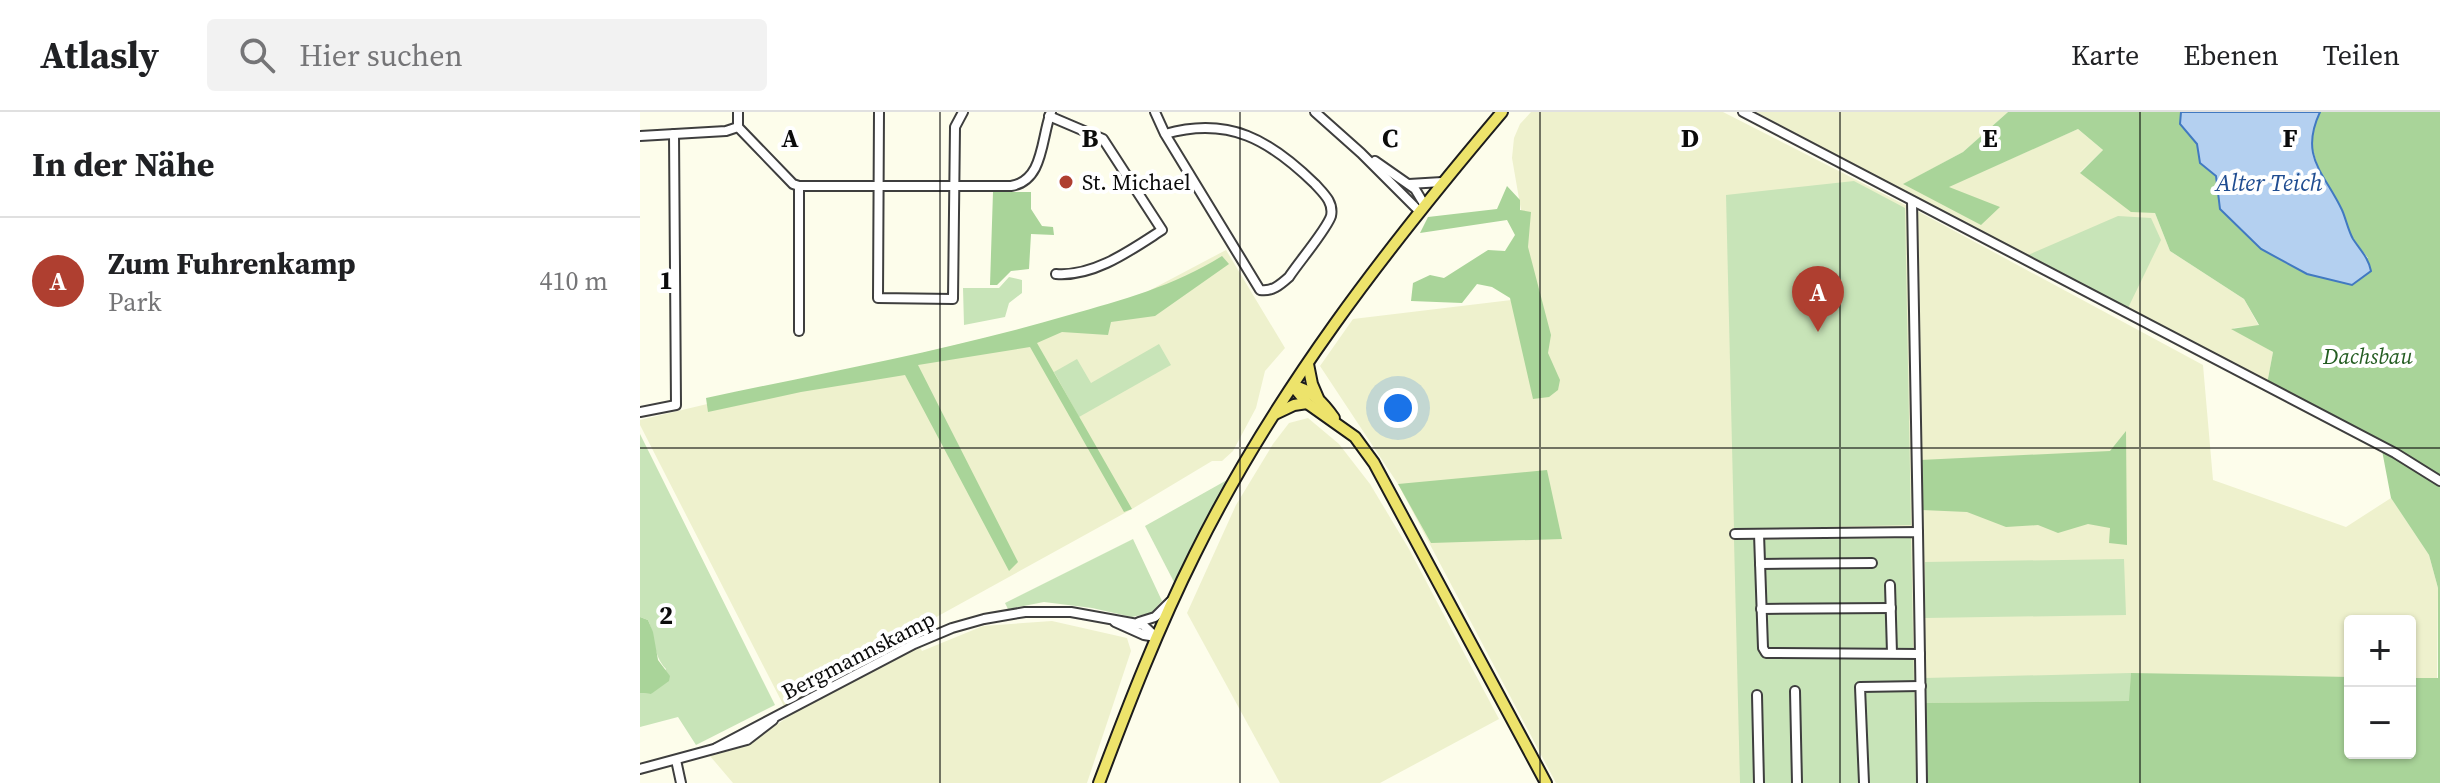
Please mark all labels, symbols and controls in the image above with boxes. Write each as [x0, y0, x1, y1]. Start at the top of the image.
search box [207, 19, 767, 91]
text: Atlasly [40, 29, 159, 81]
icon: search [235, 33, 279, 77]
text: Hier suchen [299, 35, 463, 76]
text: Karte [2071, 36, 2139, 74]
text: Ebenen [2183, 36, 2279, 74]
text: Teilen [2323, 36, 2400, 74]
text: A [781, 120, 799, 156]
text: B [1082, 120, 1099, 156]
text: C [1382, 120, 1398, 156]
text: D [1681, 120, 1699, 156]
text: E [1982, 120, 1998, 156]
text: F [2282, 120, 2298, 156]
text: In der Nähe [32, 141, 215, 187]
water label: Alter Teich [2214, 166, 2322, 199]
place label: St. Michael [1082, 167, 1191, 197]
marker: St. Michael [1057, 173, 1075, 191]
text: Zum Fuhrenkamp [108, 243, 356, 284]
text: 1 [659, 262, 673, 298]
text: A [49, 263, 67, 299]
text: 410 m [540, 263, 608, 299]
pin: A [1792, 266, 1844, 332]
text: Park [108, 284, 161, 320]
park label: Dachsbau [2322, 341, 2413, 371]
your location [1378, 388, 1418, 428]
text: 2 [659, 597, 673, 633]
street label: Bergmannskamp [776, 604, 940, 706]
map controls [2344, 615, 2416, 759]
button: + [2344, 615, 2416, 687]
button: − [2344, 687, 2416, 759]

